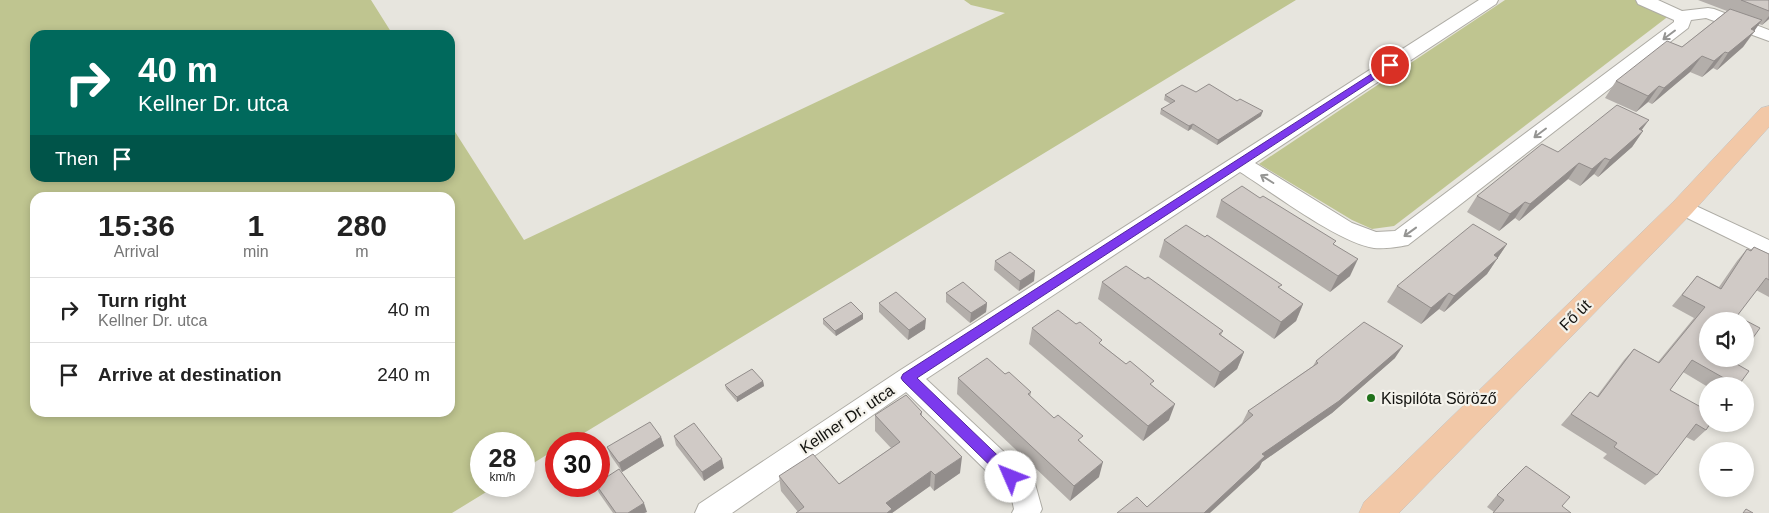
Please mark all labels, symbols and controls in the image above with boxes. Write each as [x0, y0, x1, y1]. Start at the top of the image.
one-way arrow [1663, 29, 1676, 40]
pin [1369, 44, 1411, 86]
icon: right [55, 50, 120, 115]
text: 40 m [138, 50, 218, 89]
icon: arrive [1376, 51, 1404, 79]
text: Kellner Dr. utca [138, 91, 288, 116]
one-way arrow [1534, 128, 1547, 139]
icon: arrive [108, 145, 136, 173]
text: Then [55, 148, 98, 169]
one-way arrow [1260, 174, 1274, 184]
text: 15:36 [98, 209, 175, 242]
text: 1 [247, 209, 264, 242]
text: 280 [337, 209, 387, 242]
one-way arrow [1403, 227, 1417, 237]
text: Arrival [114, 243, 159, 260]
text: min [243, 243, 269, 260]
text: m [355, 243, 368, 260]
text: Turn right [98, 290, 186, 311]
icon: right [55, 296, 83, 324]
street label: Fő út [1556, 296, 1594, 334]
text: 40 m [388, 299, 430, 320]
text: Kellner Dr. utca [98, 312, 207, 329]
map controls [1699, 312, 1754, 497]
button: sound [1699, 312, 1754, 367]
icon: arrive [55, 361, 83, 389]
text: Arrive at destination [98, 364, 282, 385]
text: 240 m [377, 364, 430, 385]
button: + [1699, 377, 1754, 432]
street label: Kellner Dr. utca [797, 381, 897, 457]
place label: Kispilóta Söröző [1381, 390, 1497, 407]
marker: Kispilóta Söröző [1365, 392, 1377, 404]
speed limit sign: 30 [545, 432, 610, 497]
button: − [1699, 442, 1754, 497]
text: 28 [489, 444, 516, 472]
position arrow [984, 450, 1036, 502]
text: km/h [489, 470, 516, 484]

